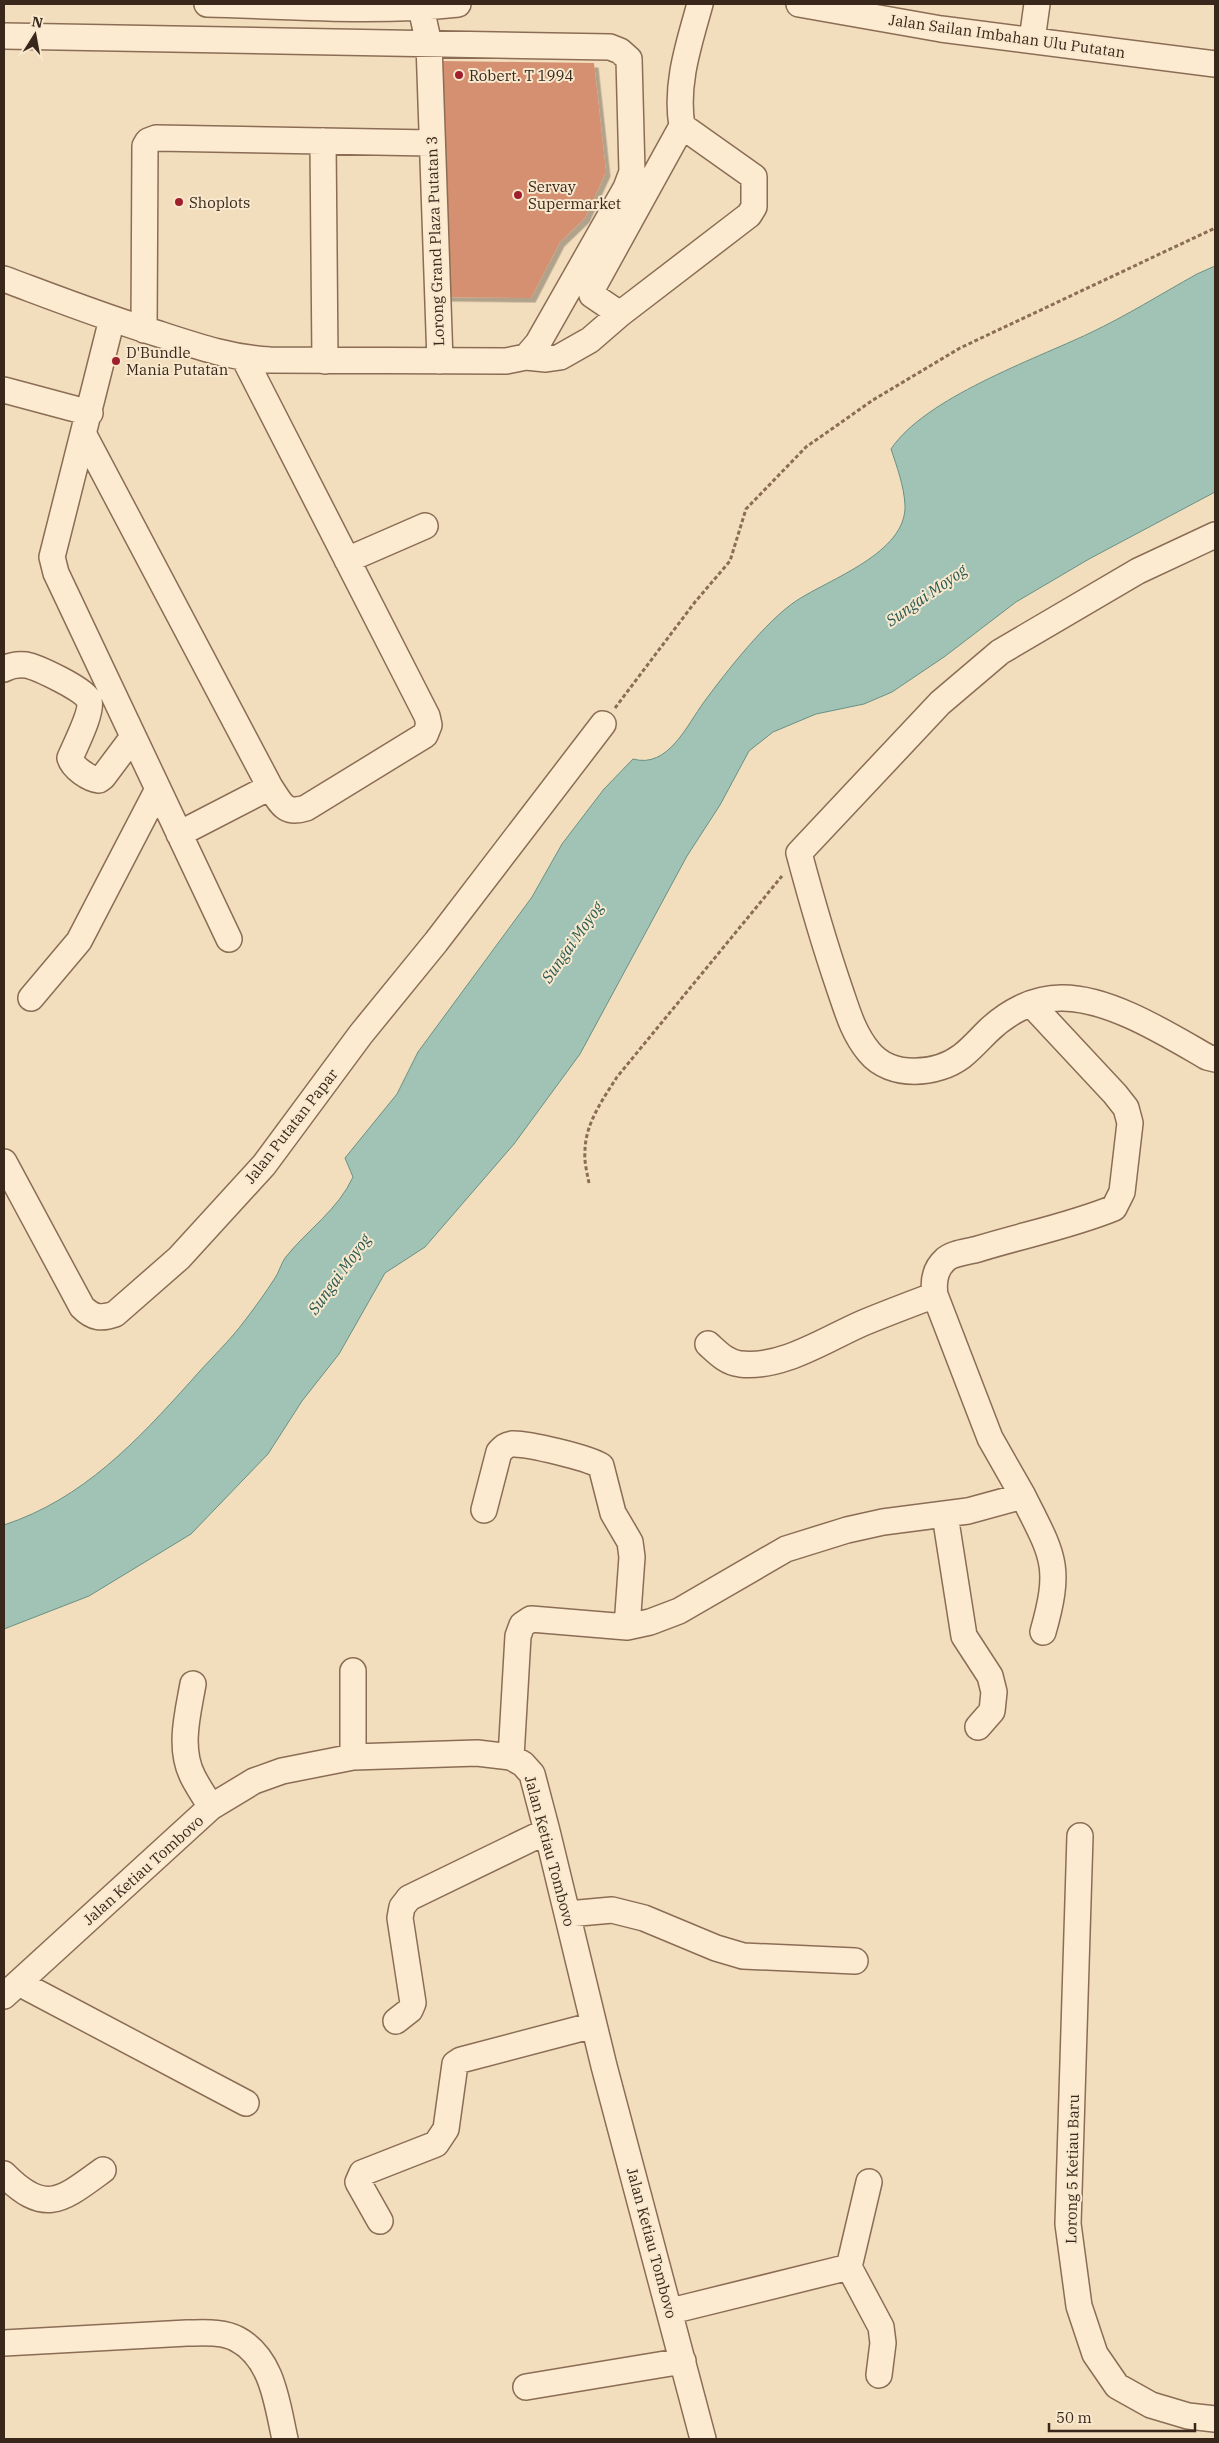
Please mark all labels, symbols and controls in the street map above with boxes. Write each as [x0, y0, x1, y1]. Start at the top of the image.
north arrow [10, 10, 60, 60]
street label: Jalan Sailan Imbahan Ulu Putatan [887, 10, 1127, 62]
text: N [30, 12, 45, 32]
place label: Robert. T 1994 [469, 66, 573, 85]
marker: Robert. T 1994 [453, 69, 465, 81]
street label: Lorong Grand Plaza Putatan 3 [422, 136, 448, 346]
place label: Servay Supermarket [528, 177, 621, 213]
marker: Servay Supermarket [512, 189, 524, 201]
place label: Shoplots [189, 193, 250, 212]
marker: Shoplots [173, 196, 185, 208]
place label: D'Bundle Mania Putatan [126, 343, 229, 379]
marker: D'Bundle Mania Putatan [110, 355, 122, 367]
water label: Sungai Moyog [881, 559, 971, 631]
water label: Sungai Moyog [536, 897, 608, 987]
street label: Jalan Putatan Papar [240, 1064, 342, 1187]
water label: Sungai Moyog [303, 1230, 375, 1319]
street label: Jalan Ketiau Tombovo [521, 1773, 579, 1929]
street label: Jalan Ketiau Tombovo [79, 1811, 207, 1929]
street label: Lorong 5 Ketiau Baru [1061, 2094, 1083, 2244]
street label: Jalan Ketiau Tombovo [623, 2165, 681, 2321]
scale bar [1049, 2400, 1195, 2432]
text: 50 m [1056, 2408, 1092, 2427]

